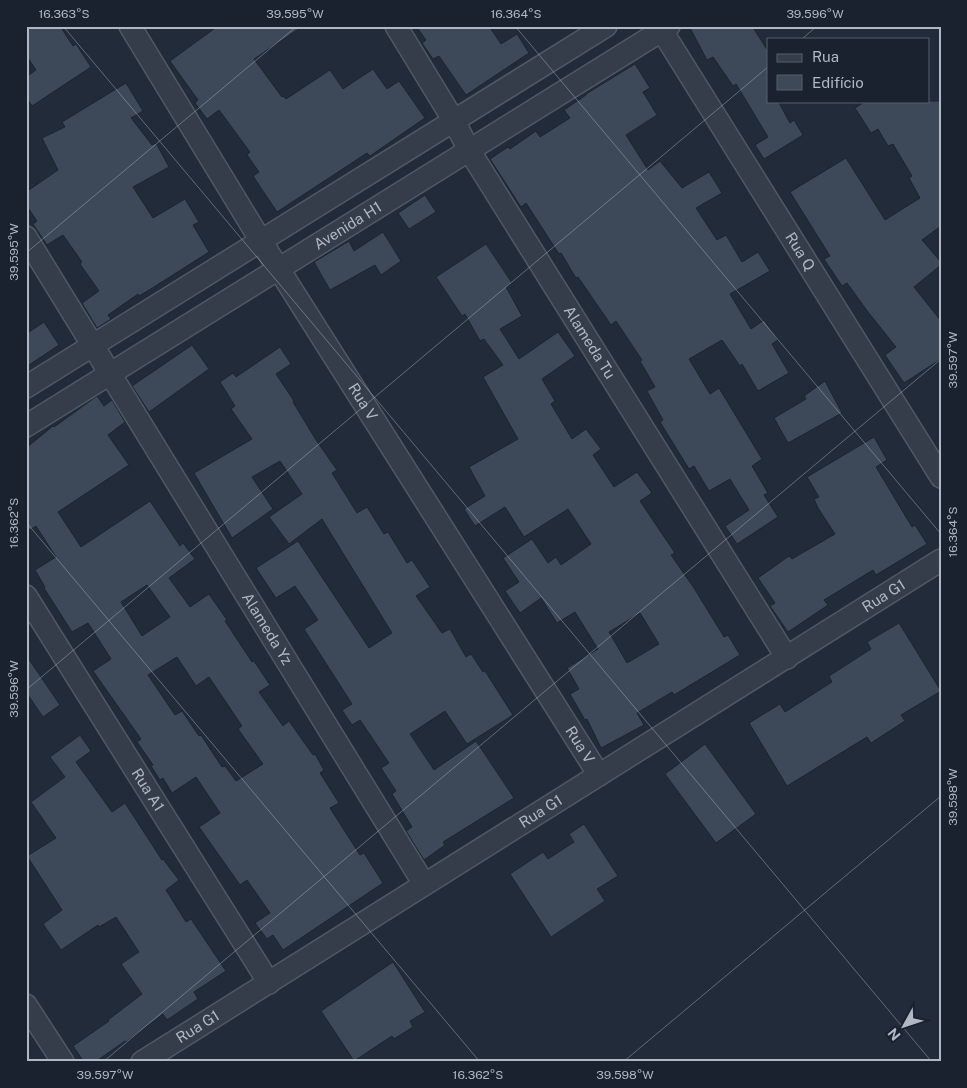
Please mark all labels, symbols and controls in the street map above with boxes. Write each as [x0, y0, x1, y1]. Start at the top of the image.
text: 16.363°S [38, 7, 90, 21]
text: 39.595°W [266, 7, 324, 21]
text: 16.364°S [490, 7, 542, 21]
text: 39.596°W [786, 7, 844, 21]
legend [767, 38, 930, 102]
text: Rua [812, 48, 839, 65]
text: Edifício [812, 74, 864, 91]
street label: Avenida H1 [311, 198, 385, 253]
text: 39.595°W [7, 223, 21, 281]
street label: Rua Q [782, 229, 819, 274]
street label: Alameda Tu [561, 303, 619, 382]
text: 39.597°W [946, 331, 960, 388]
street label: Rua V [345, 380, 381, 423]
text: 16.362°S [7, 498, 21, 548]
text: 16.364°S [946, 506, 960, 558]
street label: Rua G1 [859, 576, 908, 615]
street label: Alameda Yz [239, 589, 296, 668]
text: 39.596°W [7, 660, 21, 718]
street label: Rua V [562, 723, 598, 766]
street label: Rua A1 [128, 765, 168, 814]
text: 39.598°W [946, 768, 960, 826]
street label: Rua G1 [516, 791, 565, 831]
north arrow [880, 1000, 930, 1050]
street label: Rua G1 [173, 1007, 222, 1046]
text: N [884, 1025, 904, 1044]
text: 39.597°W [77, 1068, 134, 1082]
text: 16.362°S [453, 1068, 503, 1082]
text: 39.598°W [596, 1068, 654, 1082]

